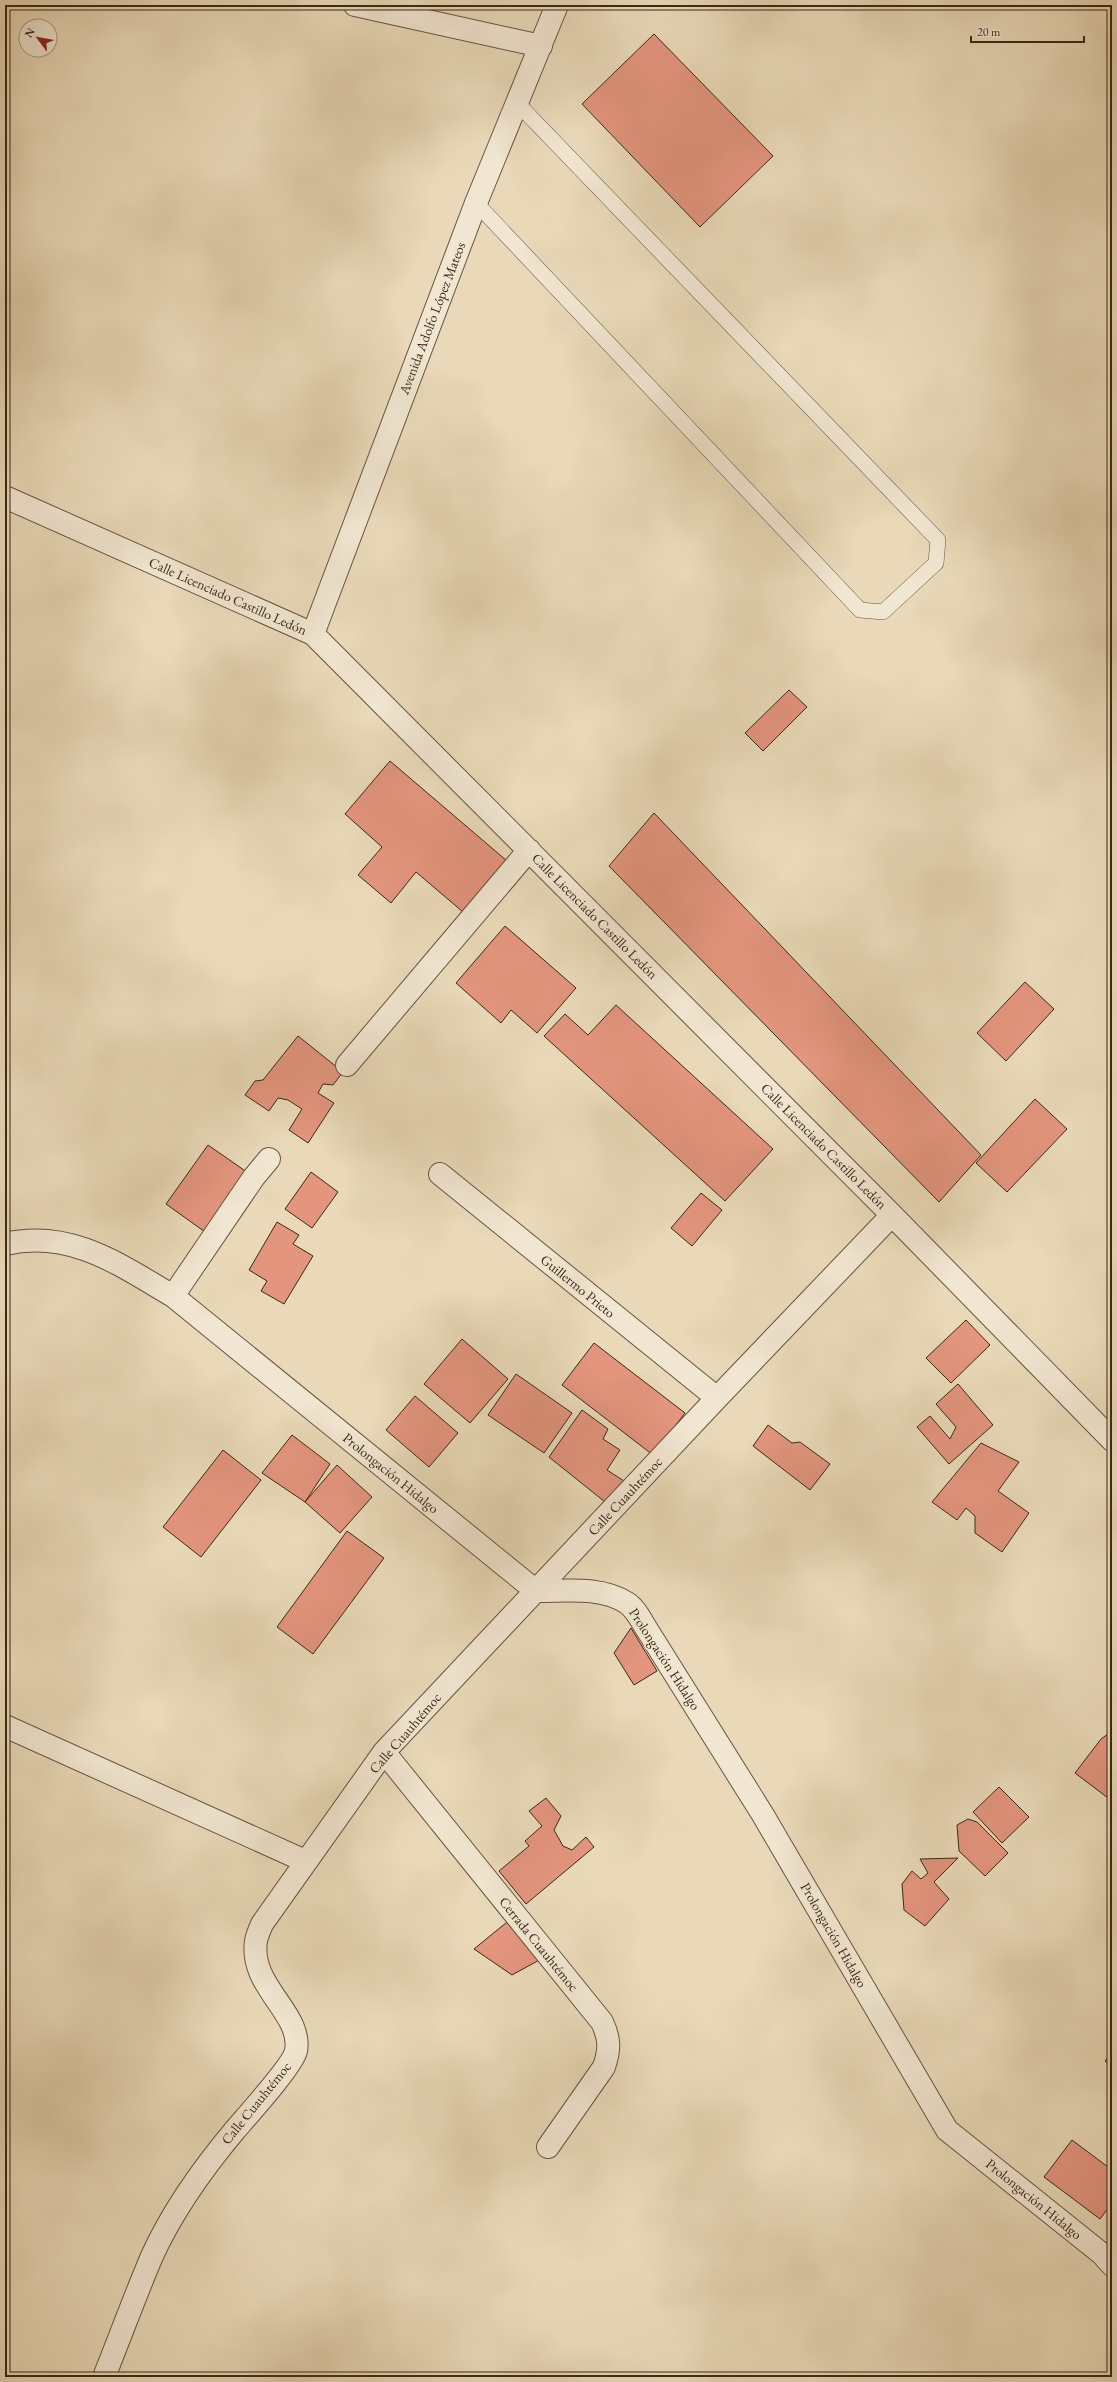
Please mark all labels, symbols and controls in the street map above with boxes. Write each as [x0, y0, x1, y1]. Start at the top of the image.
north arrow [18, 18, 58, 58]
scale bar [971, 18, 1084, 44]
text: 20 m [977, 24, 1001, 40]
text: N [21, 25, 38, 40]
street label: Avenida Adolfo López Mateos [394, 239, 470, 398]
street label: Calle Licenciado Castillo Ledón [146, 553, 310, 639]
street label: Calle Licenciado Castillo Ledón [528, 849, 662, 983]
street label: Calle Licenciado Castillo Ledón [757, 1079, 891, 1213]
street label: Guillermo Prieto [537, 1250, 619, 1322]
street label: Prolongación Hidalgo [339, 1429, 443, 1517]
street label: Calle Cuauhtémoc [584, 1453, 666, 1539]
street label: Prolongación Hidalgo [625, 1604, 705, 1714]
street label: Calle Cuauhtémoc [365, 1689, 445, 1777]
street label: Prolongación Hidalgo [797, 1879, 871, 1991]
street label: Cerrada Cuauhtémoc [495, 1893, 583, 1995]
street label: Calle Cuauhtémoc [217, 2058, 295, 2148]
street label: Prolongación Hidalgo [982, 2155, 1086, 2243]

